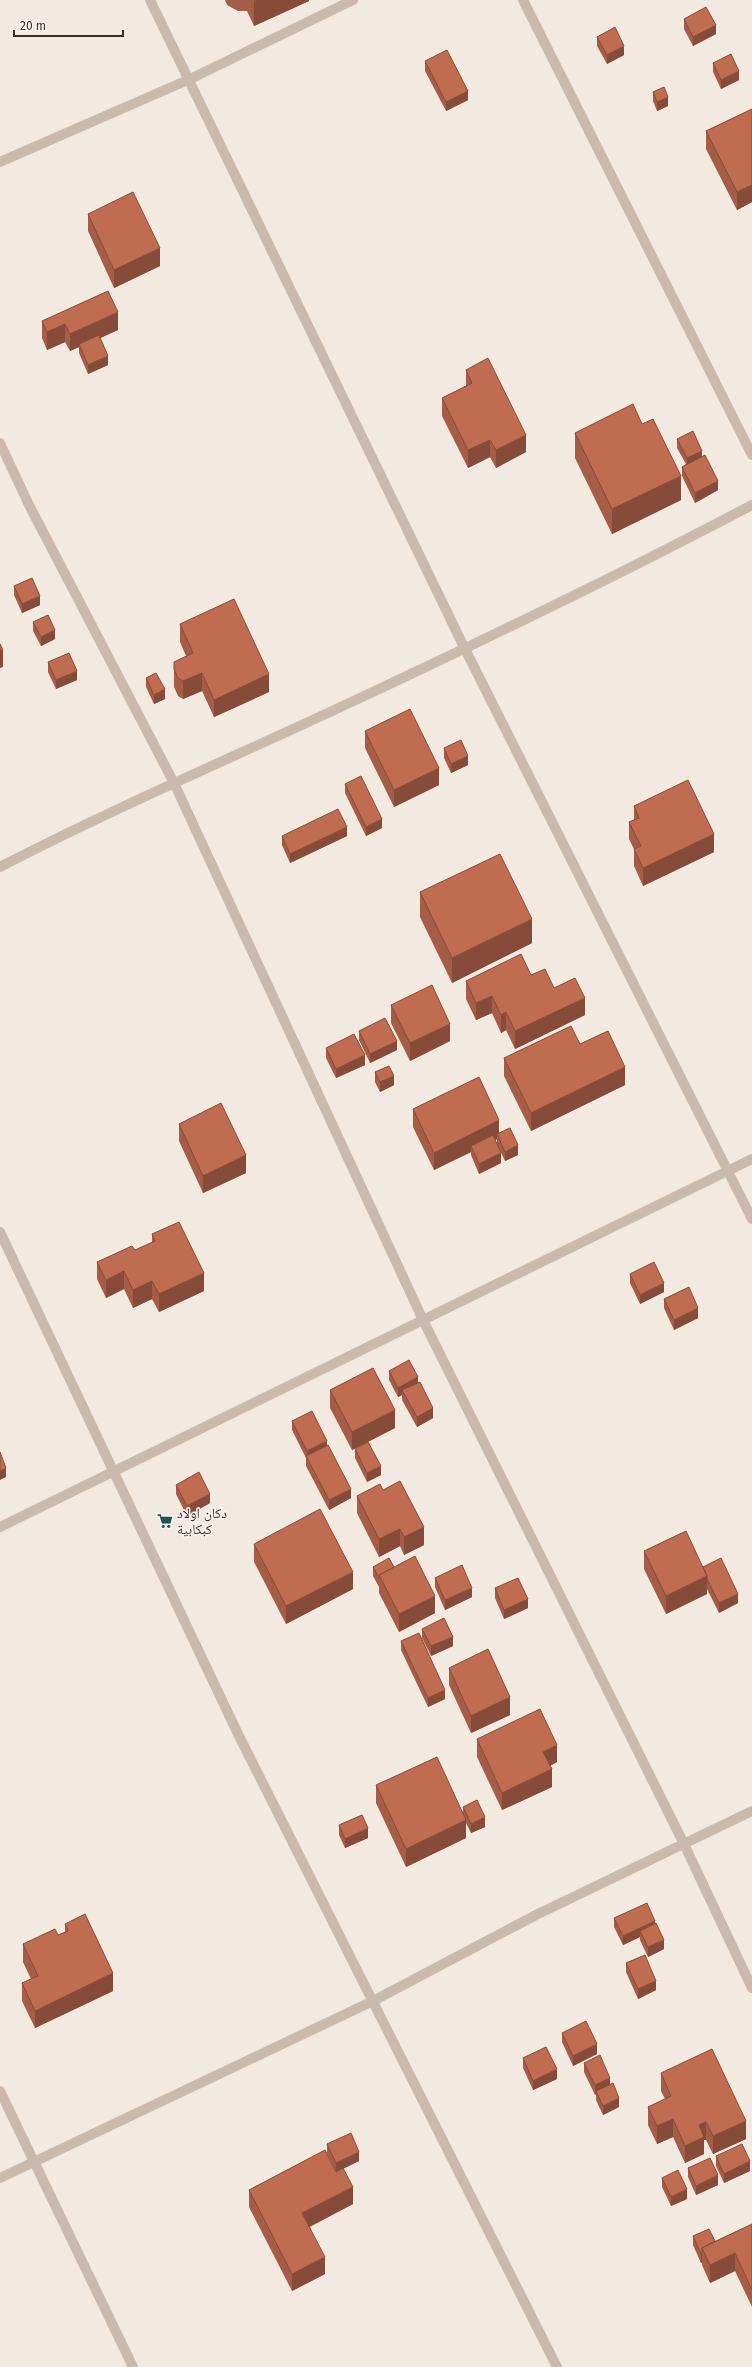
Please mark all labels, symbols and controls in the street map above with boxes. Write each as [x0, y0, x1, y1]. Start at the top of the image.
scale bar [14, 12, 123, 38]
text: 20 m [20, 19, 46, 33]
place label: دكان اولاد كبكابية [177, 1505, 227, 1538]
supermarket icon: دكان اولاد كبكابية [156, 1512, 174, 1530]

